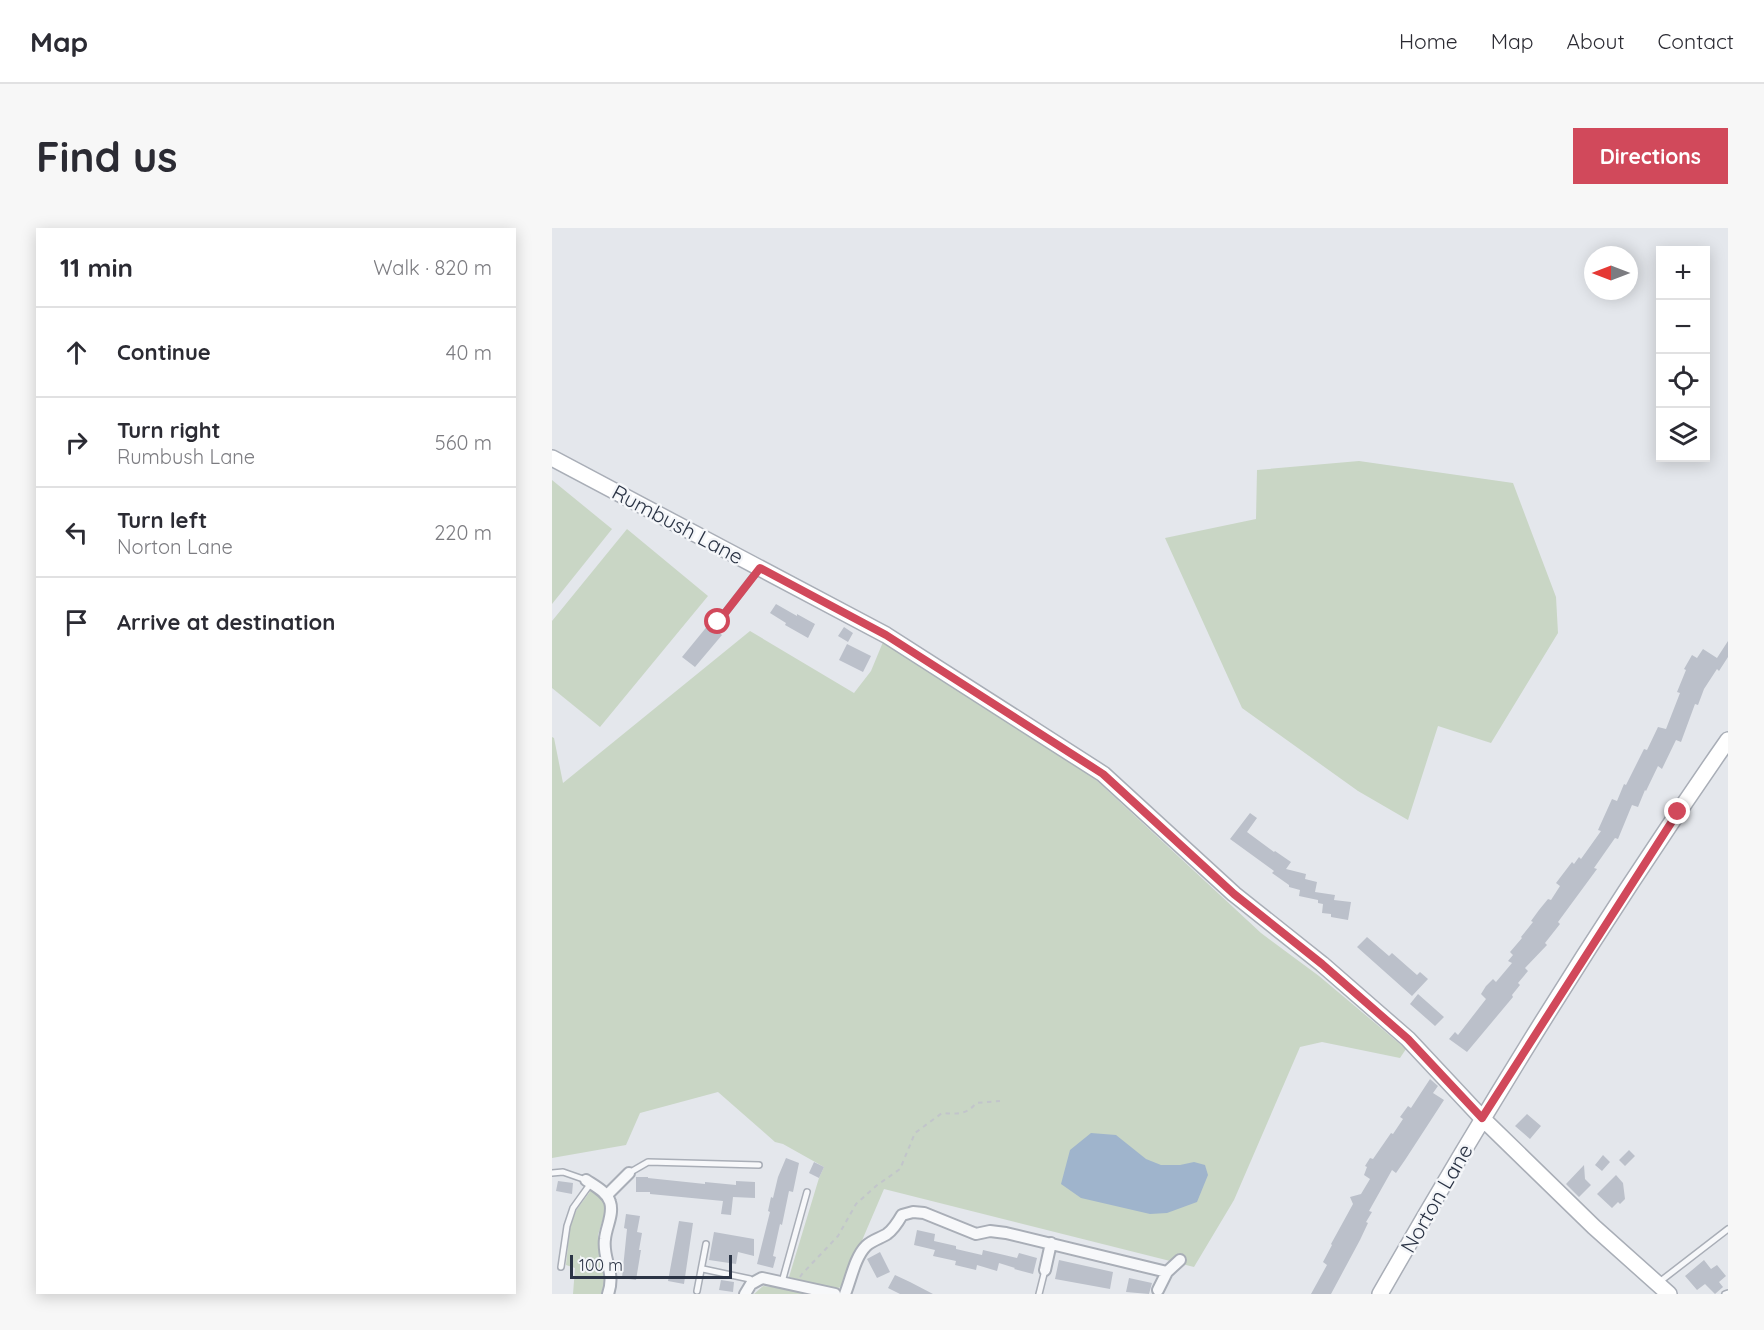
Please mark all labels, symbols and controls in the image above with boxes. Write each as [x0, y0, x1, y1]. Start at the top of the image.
text: Map [30, 24, 88, 59]
text: Home [1399, 28, 1458, 54]
text: Map [1491, 28, 1534, 54]
text: About [1567, 28, 1625, 54]
text: Contact [1658, 28, 1734, 54]
button: Directions [1573, 128, 1728, 184]
text: Find us [36, 130, 178, 183]
north arrow [1584, 246, 1638, 300]
map controls [1656, 246, 1710, 462]
button: + [1656, 246, 1710, 300]
text: 11 min [60, 251, 133, 284]
text: Walk · 820 m [373, 255, 492, 280]
button: − [1656, 300, 1710, 354]
icon: ahead [60, 336, 93, 369]
text: Continue [117, 338, 211, 366]
text: 40 m [446, 340, 492, 365]
button: locate [1656, 354, 1710, 408]
button: layers [1656, 408, 1710, 462]
text: Turn right [117, 416, 221, 444]
icon: right [60, 426, 93, 459]
text: 560 m [435, 430, 492, 455]
text: Rumbush Lane [117, 444, 255, 469]
street label: Rumbush Lane [608, 478, 748, 570]
text: Turn left [117, 506, 207, 534]
icon: left [60, 516, 93, 549]
text: 220 m [434, 520, 492, 545]
text: Norton Lane [117, 534, 233, 559]
icon: arrive [60, 606, 93, 639]
text: Arrive at destination [117, 608, 335, 636]
route start [704, 608, 730, 634]
route end [1664, 798, 1690, 824]
street label: Norton Lane [1394, 1139, 1478, 1257]
scale bar [570, 1252, 732, 1280]
text: 100 m [579, 1255, 623, 1275]

